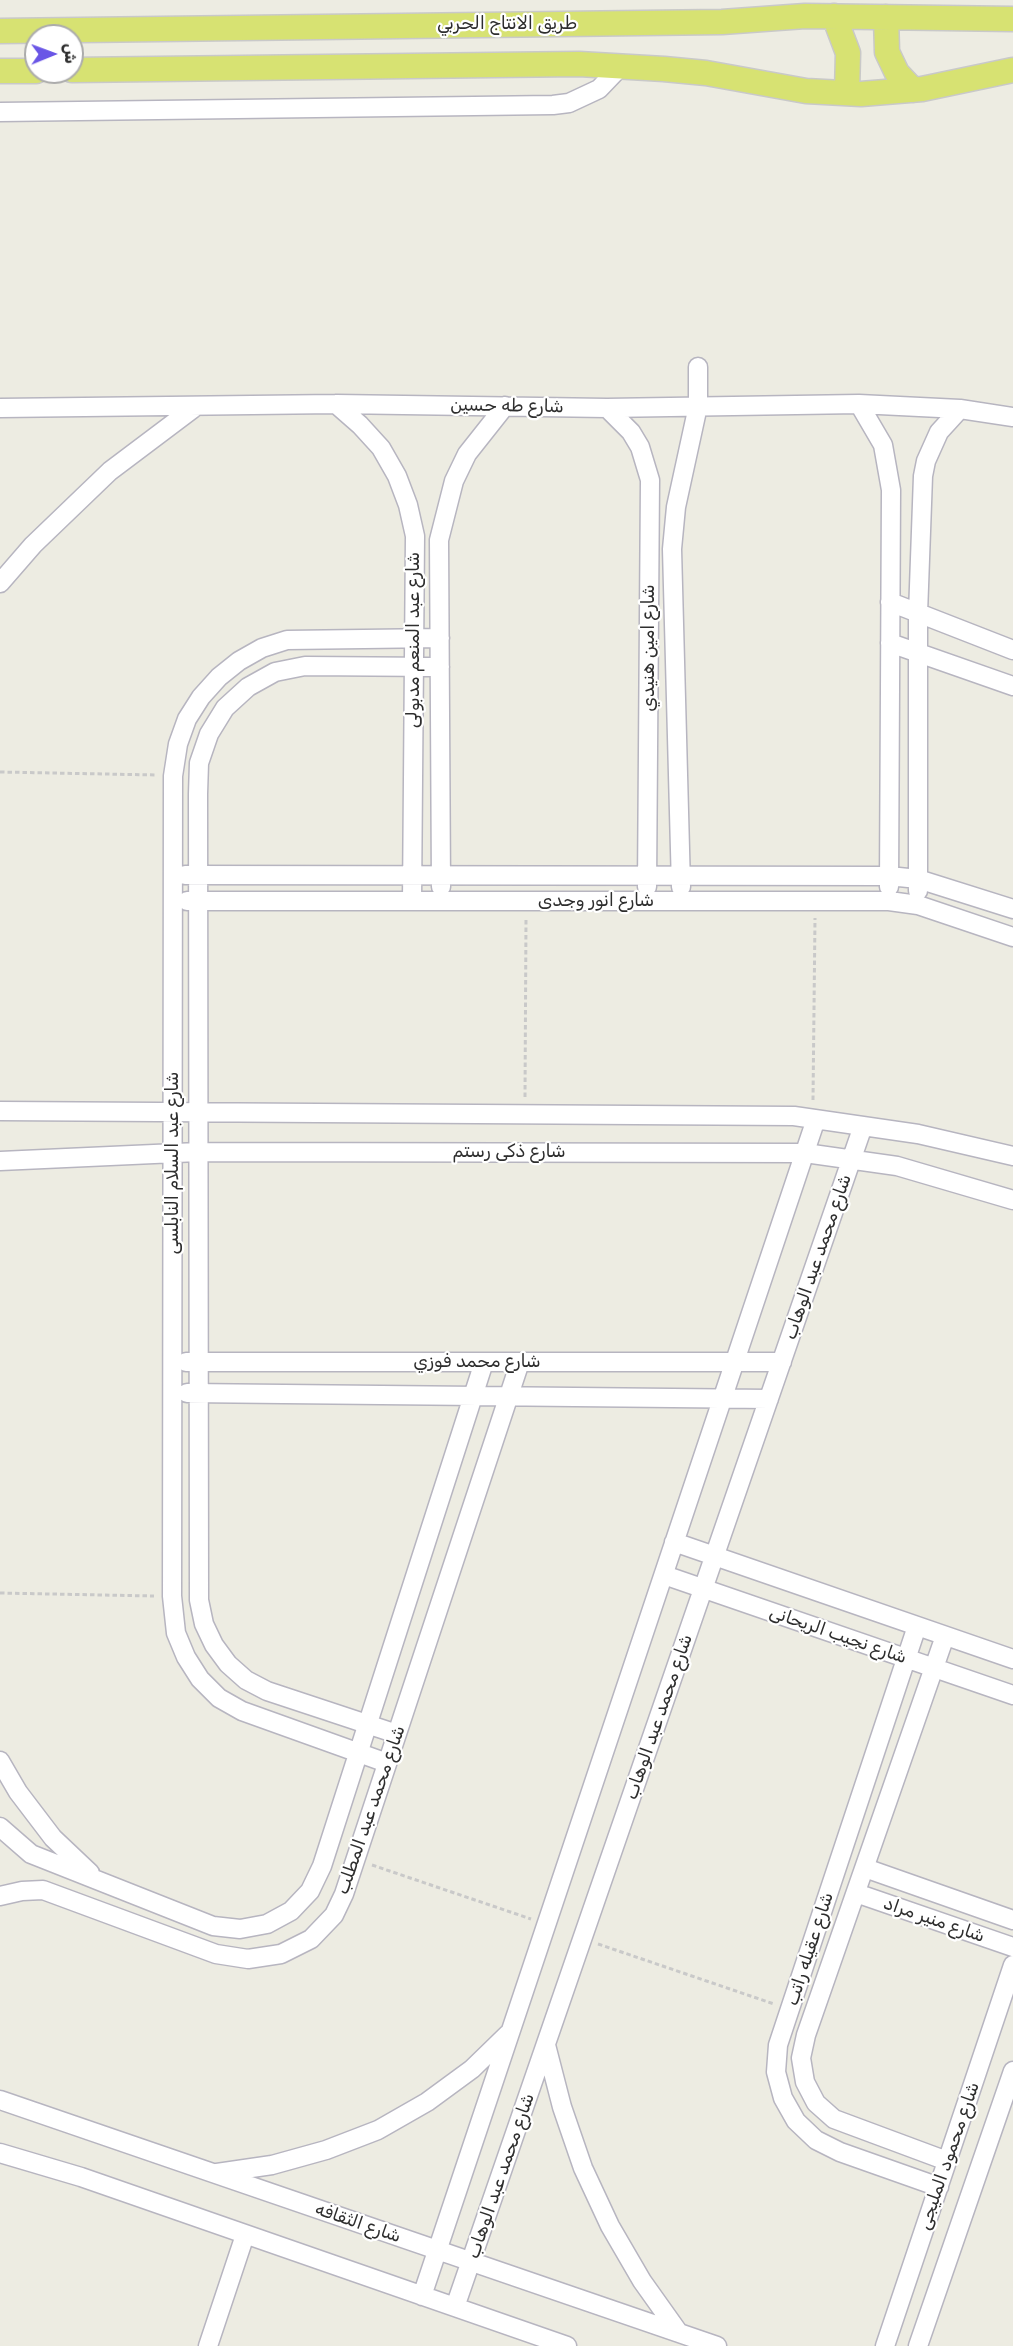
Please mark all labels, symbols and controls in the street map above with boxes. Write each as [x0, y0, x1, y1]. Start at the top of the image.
street label: طريق الانتاج الحربي [437, 13, 577, 35]
north arrow [24, 24, 84, 84]
text: ش [61, 43, 80, 64]
street label: شارع طه حسين [450, 394, 564, 418]
street label: شارع عبد المنعم مدبولى [403, 552, 425, 728]
street label: شارع امين هنيدي [638, 584, 660, 712]
street label: شارع انور وجدى [538, 890, 654, 912]
street label: شارع عبد السلام النابلسى [162, 1071, 184, 1255]
street label: شارع ذكى رستم [452, 1141, 566, 1163]
street label: شارع محمد عبد الوهاب [780, 1171, 856, 1343]
street label: شارع محمد فوزي [413, 1351, 541, 1373]
street label: شارع نجيب الريحانى [767, 1601, 909, 1669]
street label: شارع محمد عبد الوهاب [621, 1631, 697, 1803]
street label: شارع محمد عبد المطلب [332, 1723, 410, 1897]
street label: شارع عقيله راتب [781, 1890, 839, 2008]
street label: شارع منير مراد [880, 1893, 988, 1947]
street label: شارع محمود المليجى [914, 2079, 984, 2233]
street label: شارع محمد عبد الوهاب [463, 2090, 539, 2262]
street label: شارع الثقافه [312, 2198, 404, 2248]

